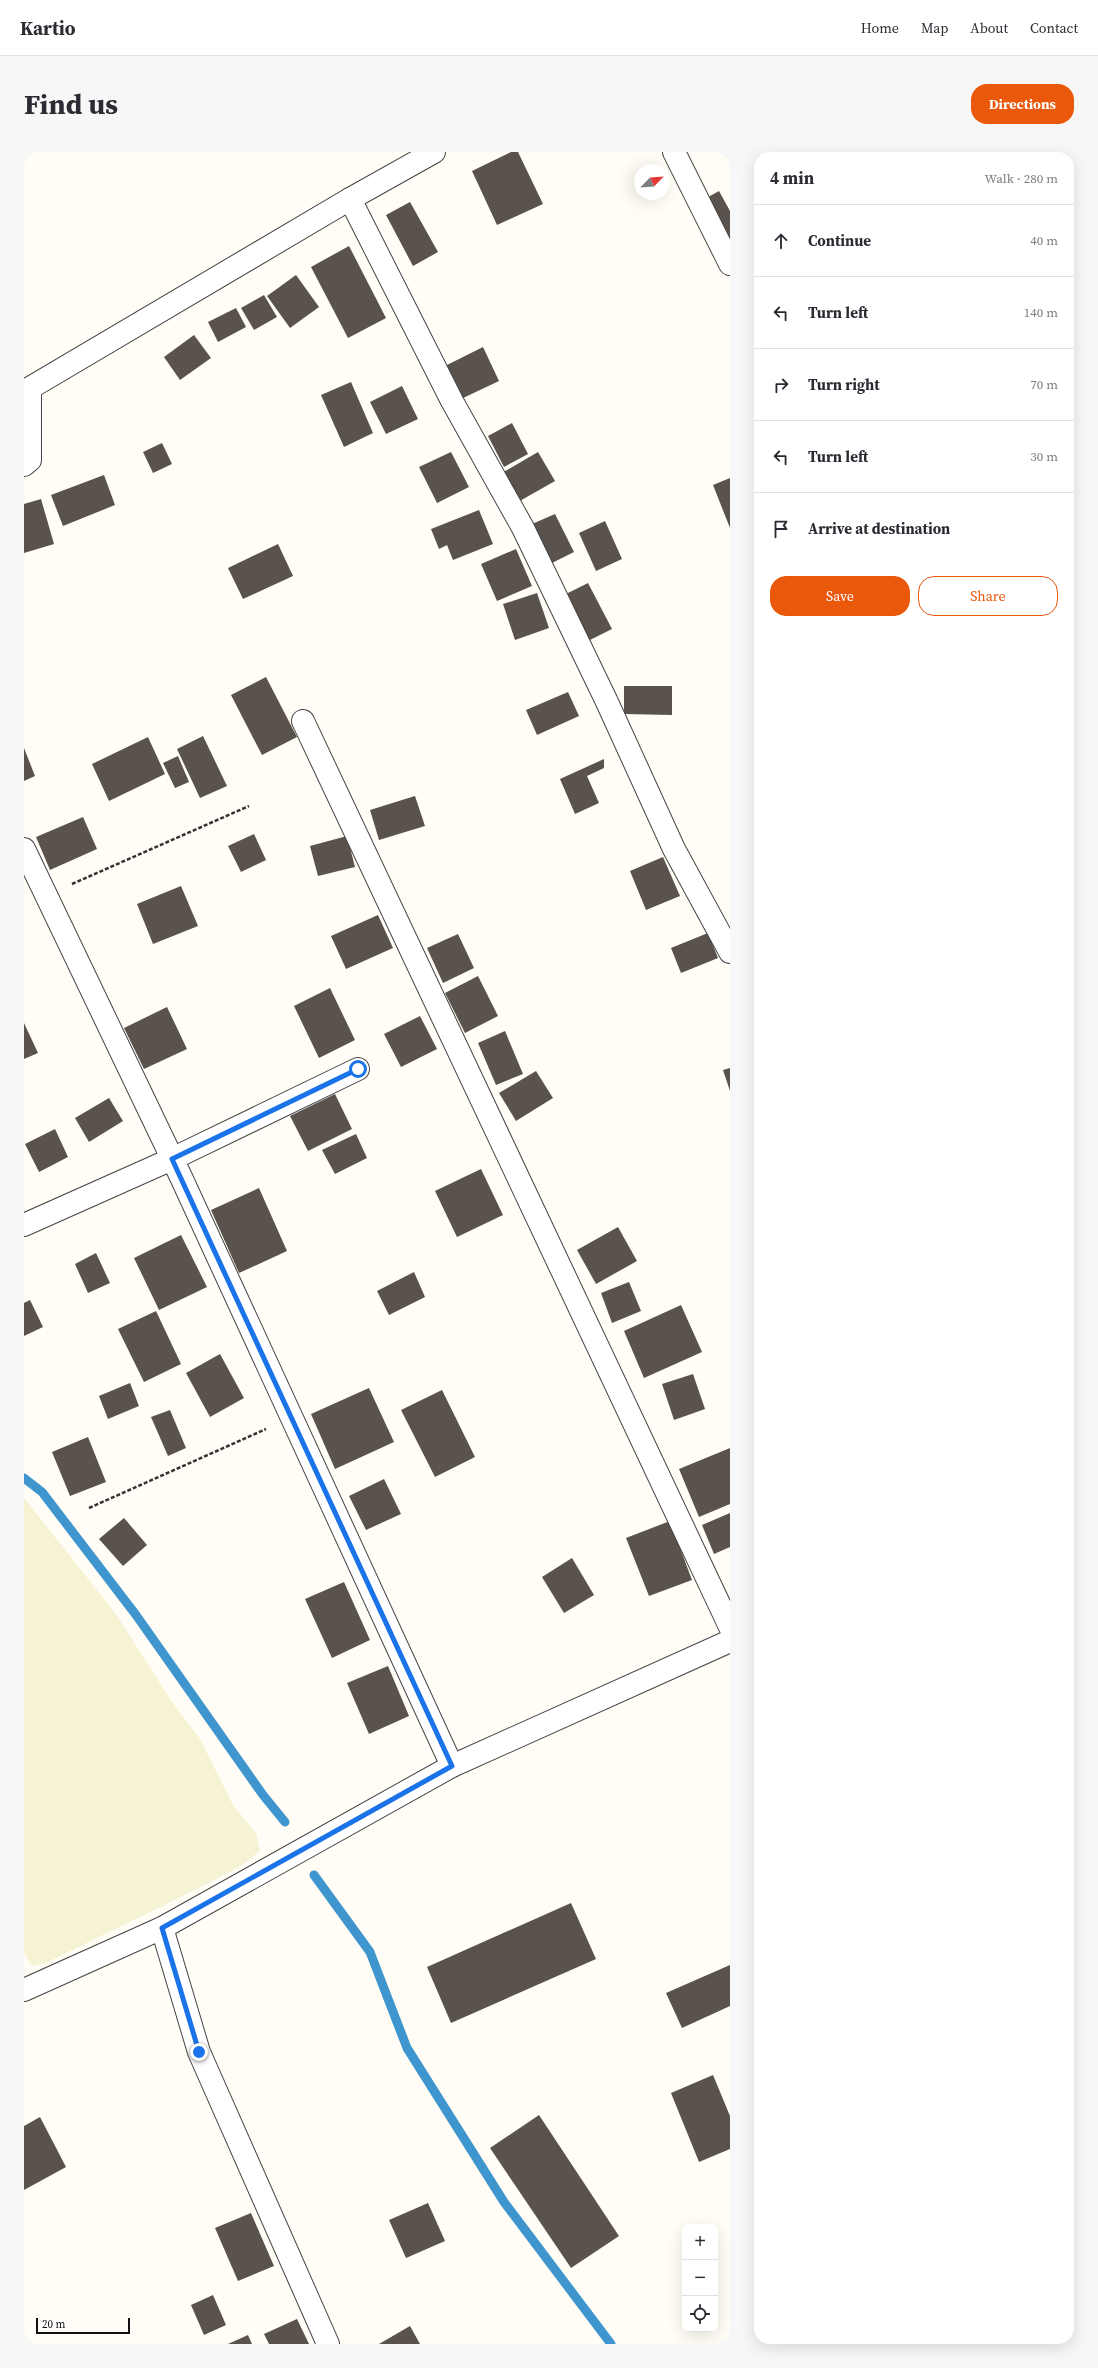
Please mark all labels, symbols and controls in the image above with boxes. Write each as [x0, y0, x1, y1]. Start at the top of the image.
text: Kartio [20, 15, 76, 41]
text: Home [861, 18, 899, 38]
text: Map [921, 18, 948, 38]
text: About [970, 18, 1008, 38]
text: Contact [1030, 18, 1078, 38]
button: Directions [971, 84, 1074, 124]
text: Find us [24, 85, 118, 123]
north arrow [634, 164, 670, 200]
text: 4 min [770, 166, 814, 190]
text: Walk · 280 m [985, 170, 1058, 187]
icon: ahead [770, 230, 792, 252]
text: Continue [808, 230, 871, 251]
text: 40 m [1030, 232, 1058, 249]
icon: left [770, 302, 792, 324]
text: Turn left [808, 302, 868, 323]
text: 140 m [1024, 304, 1058, 321]
icon: right [770, 374, 792, 396]
text: Turn right [808, 374, 880, 395]
text: 70 m [1030, 376, 1058, 393]
icon: left [770, 446, 792, 468]
text: Turn left [808, 446, 868, 467]
text: 30 m [1030, 448, 1058, 465]
icon: arrive [770, 518, 792, 540]
text: Arrive at destination [808, 518, 950, 539]
button: Save [770, 576, 910, 616]
button: Share [918, 576, 1058, 616]
route start [349, 1060, 367, 1078]
route end [190, 2043, 208, 2061]
map controls [682, 2224, 718, 2332]
button: + [682, 2224, 718, 2260]
button: − [682, 2260, 718, 2296]
button: locate [682, 2296, 718, 2332]
scale bar [36, 2316, 130, 2335]
text: 20 m [42, 2317, 65, 2332]

